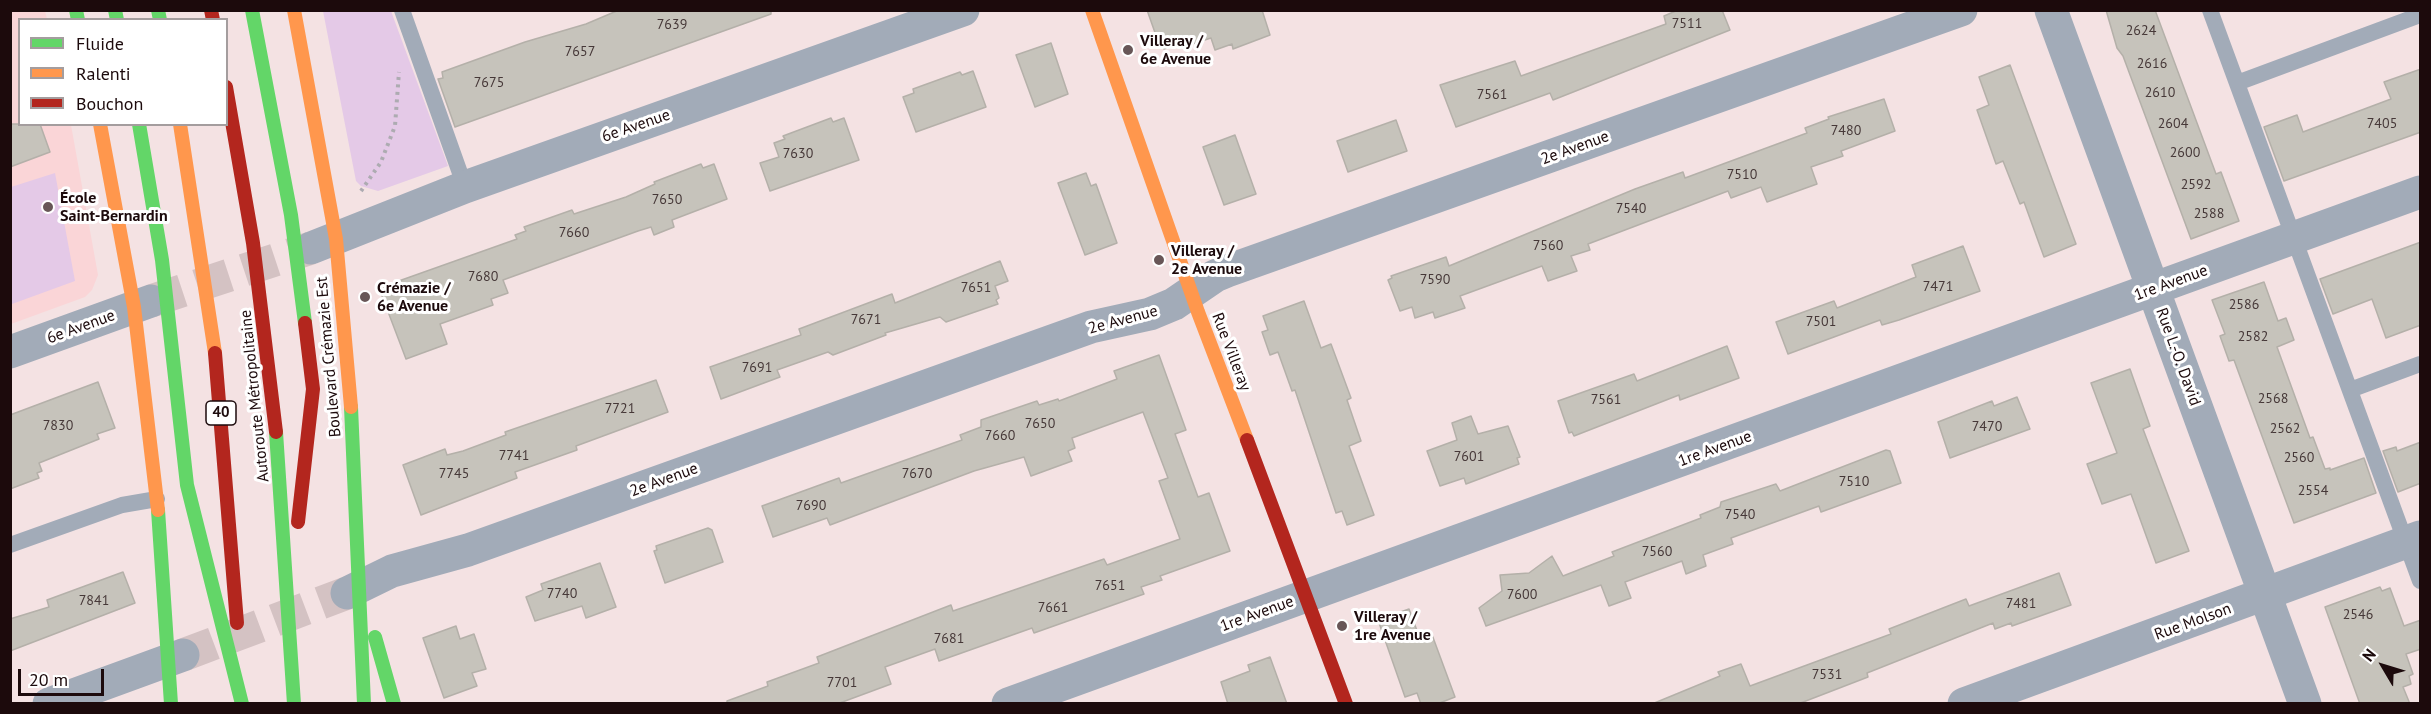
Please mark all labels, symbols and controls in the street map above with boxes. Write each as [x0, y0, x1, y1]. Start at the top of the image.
house number: 7511 [1672, 16, 1702, 32]
house number: 7639 [657, 17, 687, 33]
legend [18, 18, 228, 126]
house number: 2624 [2126, 23, 2156, 39]
place label: Villeray / 6e Avenue [1140, 31, 1211, 69]
text: Fluide [76, 32, 124, 55]
marker: Villeray / 6e Avenue [1121, 43, 1135, 57]
house number: 7657 [565, 44, 595, 60]
house number: 2616 [2137, 56, 2167, 72]
text: Ralenti [76, 62, 131, 85]
house number: 7675 [474, 75, 504, 91]
house number: 2610 [2145, 85, 2175, 101]
house number: 7561 [1477, 87, 1507, 103]
text: Bouchon [76, 92, 143, 115]
street label: 6e Avenue [599, 105, 673, 147]
house number: 2604 [2158, 116, 2188, 132]
house number: 7405 [2367, 116, 2397, 132]
house number: 7480 [1831, 123, 1861, 139]
street label: 2e Avenue [1538, 127, 1612, 169]
house number: 2600 [2170, 145, 2200, 161]
house number: 7630 [783, 146, 813, 162]
house number: 7510 [1727, 167, 1757, 183]
house number: 2592 [2181, 177, 2211, 193]
place label: École Saint-Bernardin [60, 188, 168, 226]
house number: 7650 [652, 192, 682, 208]
marker: École Saint-Bernardin [41, 200, 55, 214]
house number: 7540 [1616, 201, 1646, 217]
house number: 2588 [2194, 206, 2224, 222]
house number: 7660 [559, 225, 589, 241]
house number: 7560 [1533, 238, 1563, 254]
place label: Villeray / 2e Avenue [1171, 241, 1242, 279]
marker: Villeray / 2e Avenue [1152, 253, 1166, 267]
street label: 1re Avenue [2132, 261, 2210, 305]
house number: 7680 [468, 269, 498, 285]
house number: 7590 [1420, 272, 1450, 288]
street label: Boulevard Crémazie Est [312, 276, 346, 438]
place label: Crémazie / 6e Avenue [377, 278, 451, 316]
house number: 7471 [1923, 279, 1953, 295]
house number: 7651 [961, 280, 991, 296]
marker: Crémazie / 6e Avenue [358, 290, 372, 304]
house number: 2586 [2229, 297, 2259, 313]
street label: 2e Avenue [1086, 302, 1160, 338]
street label: Rue L.-O. David [2151, 305, 2205, 409]
street label: 6e Avenue [44, 306, 118, 348]
street label: Autoroute Métropolitaine [236, 309, 274, 483]
street label: Rue Villeray [1207, 310, 1255, 394]
house number: 7671 [851, 312, 881, 328]
house number: 7501 [1806, 314, 1836, 330]
house number: 2582 [2238, 329, 2268, 345]
house number: 7691 [742, 360, 772, 376]
house number: 2568 [2258, 391, 2288, 407]
house number: 7561 [1591, 392, 1621, 408]
road number: 40 [206, 401, 236, 425]
house number: 7721 [605, 401, 635, 417]
house number: 7650 [1025, 416, 1055, 432]
house number: 7830 [43, 418, 73, 434]
house number: 7470 [1972, 419, 2002, 435]
house number: 2562 [2270, 421, 2300, 437]
street label: 1re Avenue [1676, 427, 1754, 471]
house number: 7660 [985, 428, 1015, 444]
house number: 7741 [499, 448, 529, 464]
house number: 7601 [1454, 449, 1484, 465]
house number: 2560 [2284, 450, 2314, 466]
street label: 2e Avenue [627, 459, 701, 501]
house number: 7745 [439, 466, 469, 482]
house number: 7670 [902, 466, 932, 482]
house number: 7510 [1839, 474, 1869, 490]
house number: 2554 [2298, 483, 2328, 499]
house number: 7690 [796, 498, 826, 514]
house number: 7540 [1725, 507, 1755, 523]
house number: 7560 [1642, 544, 1672, 560]
house number: 7651 [1095, 578, 1125, 594]
house number: 7740 [547, 586, 577, 602]
house number: 7600 [1507, 587, 1537, 603]
street label: 1re Avenue [1218, 592, 1296, 636]
house number: 7841 [79, 593, 109, 609]
house number: 7481 [2006, 596, 2036, 612]
street label: Rue Molson [2152, 599, 2234, 645]
house number: 7661 [1038, 600, 1068, 616]
place label: Villeray / 1re Avenue [1354, 607, 1431, 645]
house number: 2546 [2343, 607, 2373, 623]
marker: Villeray / 1re Avenue [1335, 619, 1349, 633]
house number: 7681 [934, 631, 964, 647]
north arrow [2353, 636, 2413, 696]
text: N [2358, 645, 2380, 665]
scale bar [21, 657, 106, 695]
house number: 7531 [1812, 667, 1842, 683]
text: 20 m [29, 668, 68, 691]
house number: 7701 [827, 675, 857, 691]

